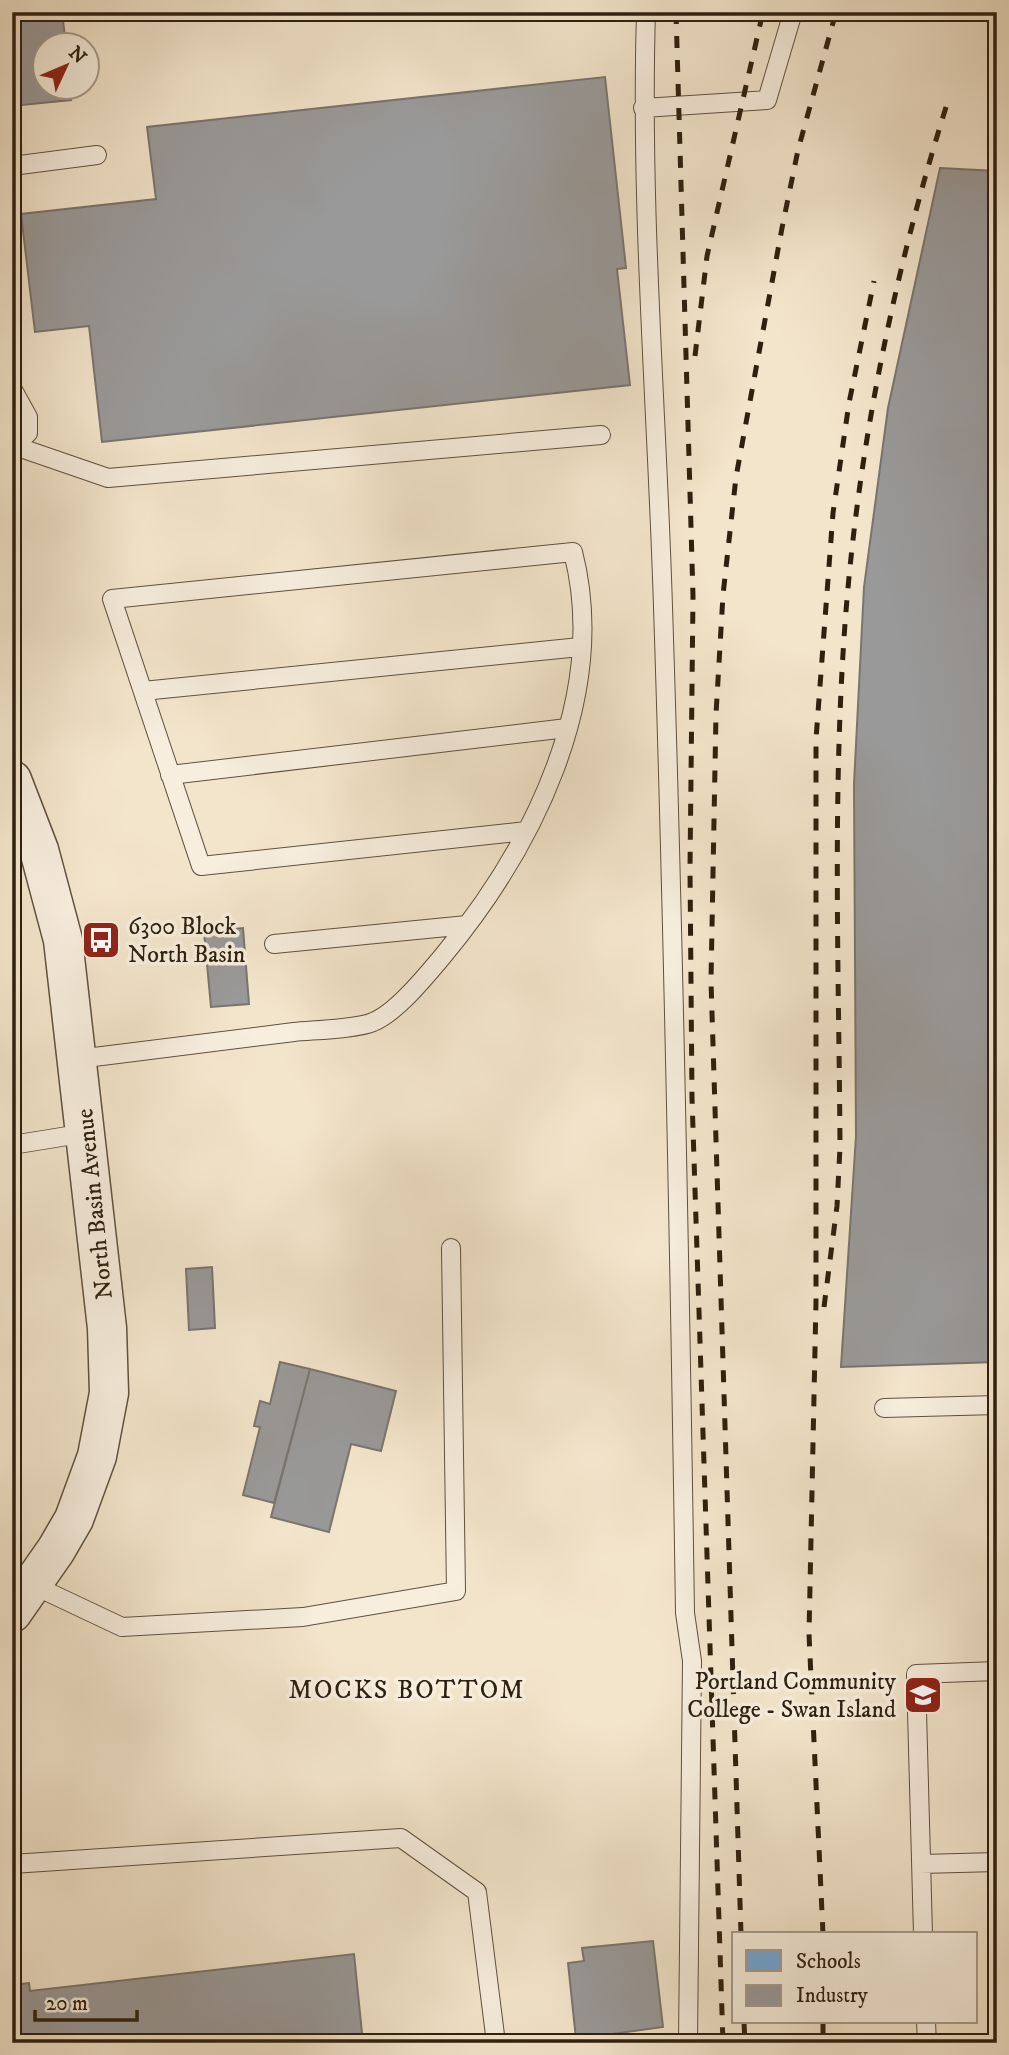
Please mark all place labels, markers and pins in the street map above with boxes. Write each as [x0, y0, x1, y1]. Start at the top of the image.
place label: 6300 Block North Basin [128, 912, 246, 970]
bus stop icon: 6300 Block North Basin [80, 919, 122, 961]
place label: Portland Community College - Swan Island [687, 1667, 897, 1725]
school or university icon: Portland Community College - Swan Island [902, 1674, 944, 1716]

